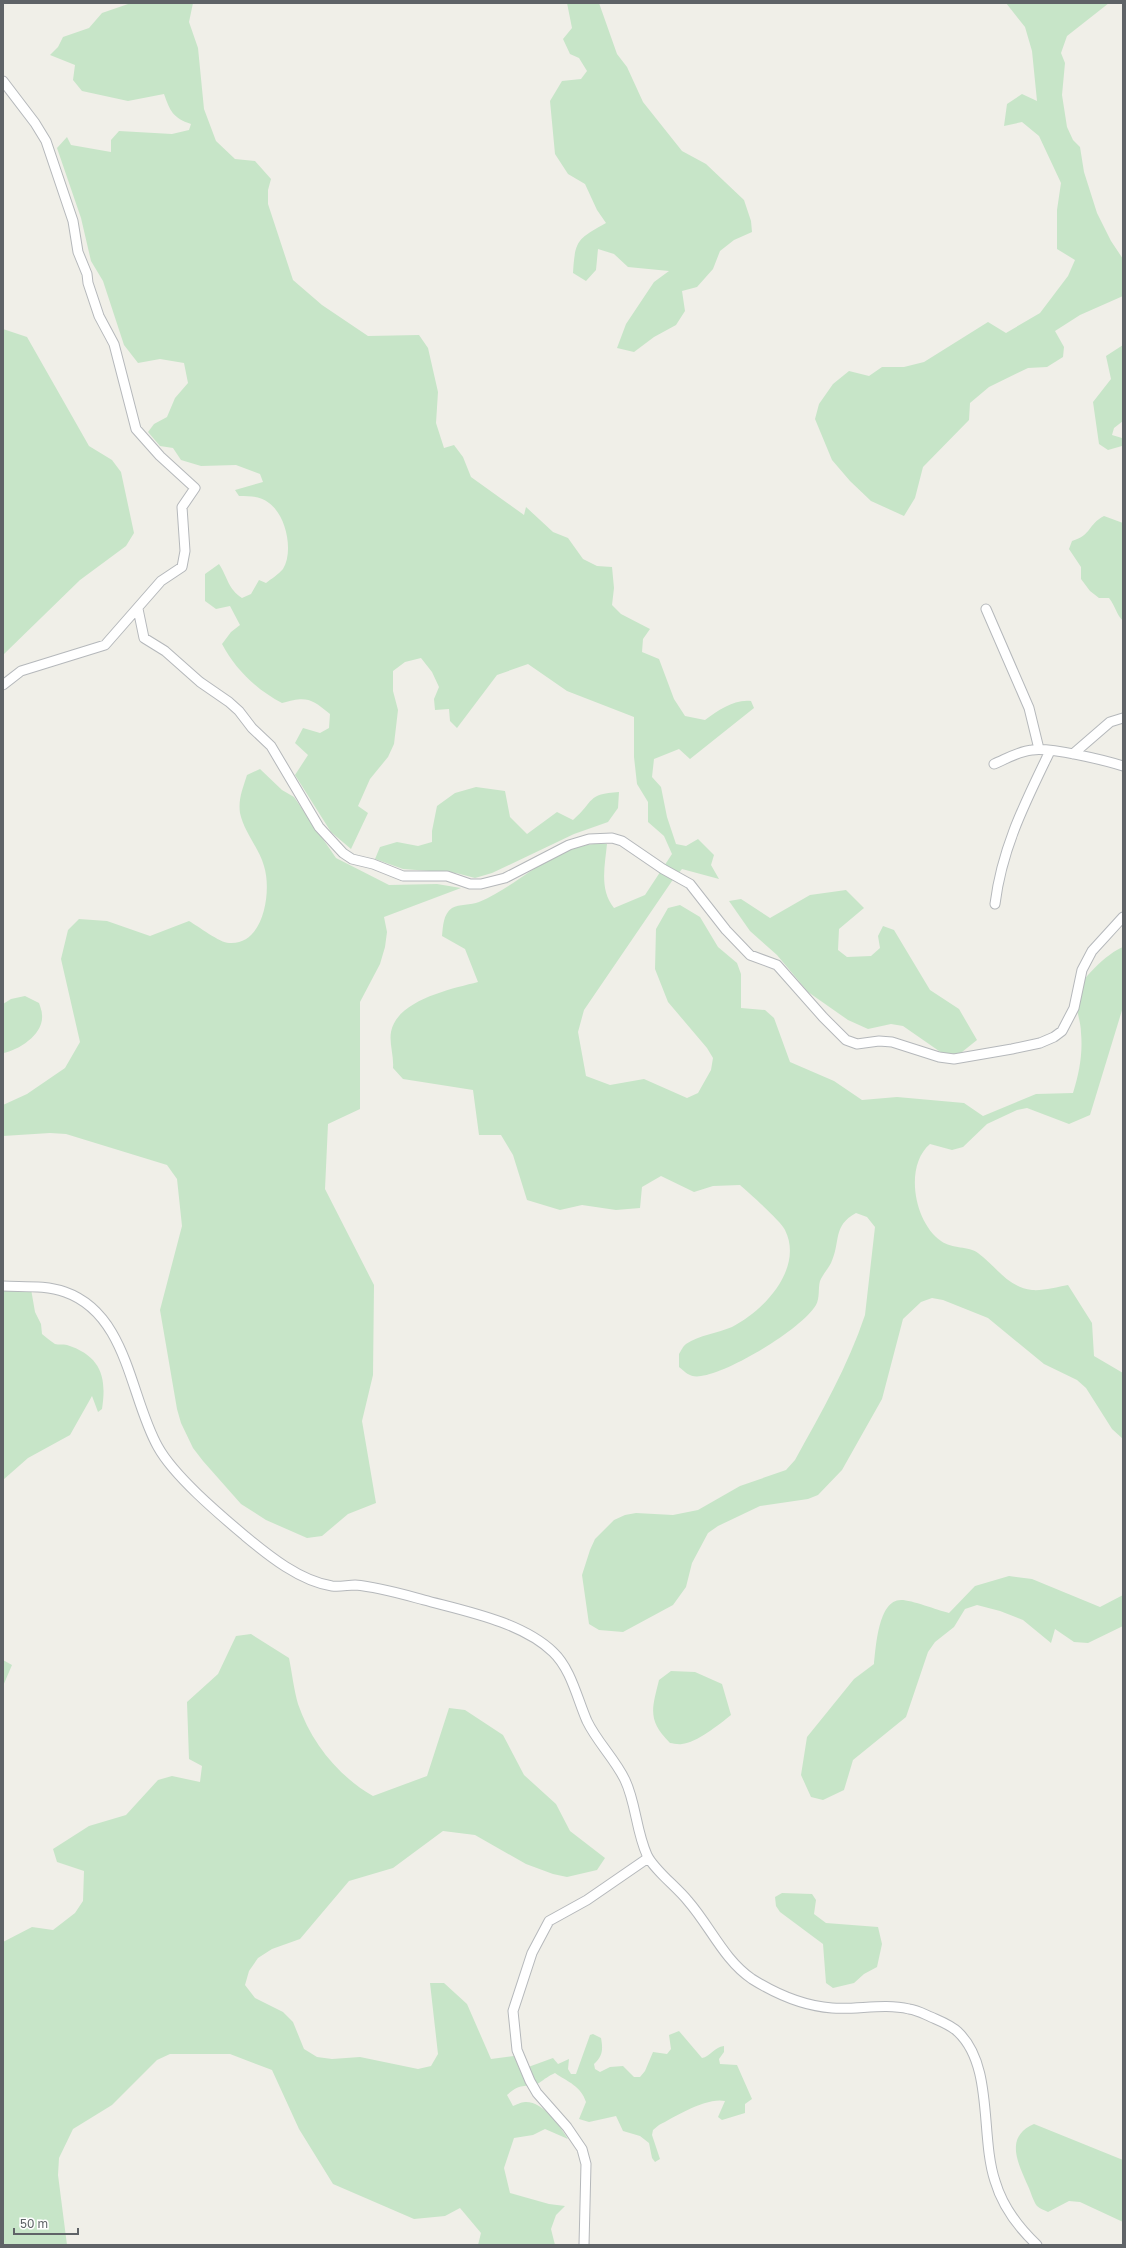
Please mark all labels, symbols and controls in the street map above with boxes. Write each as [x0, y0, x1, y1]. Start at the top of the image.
scale bar [14, 2210, 78, 2236]
text: 50 m [20, 2216, 48, 2231]

